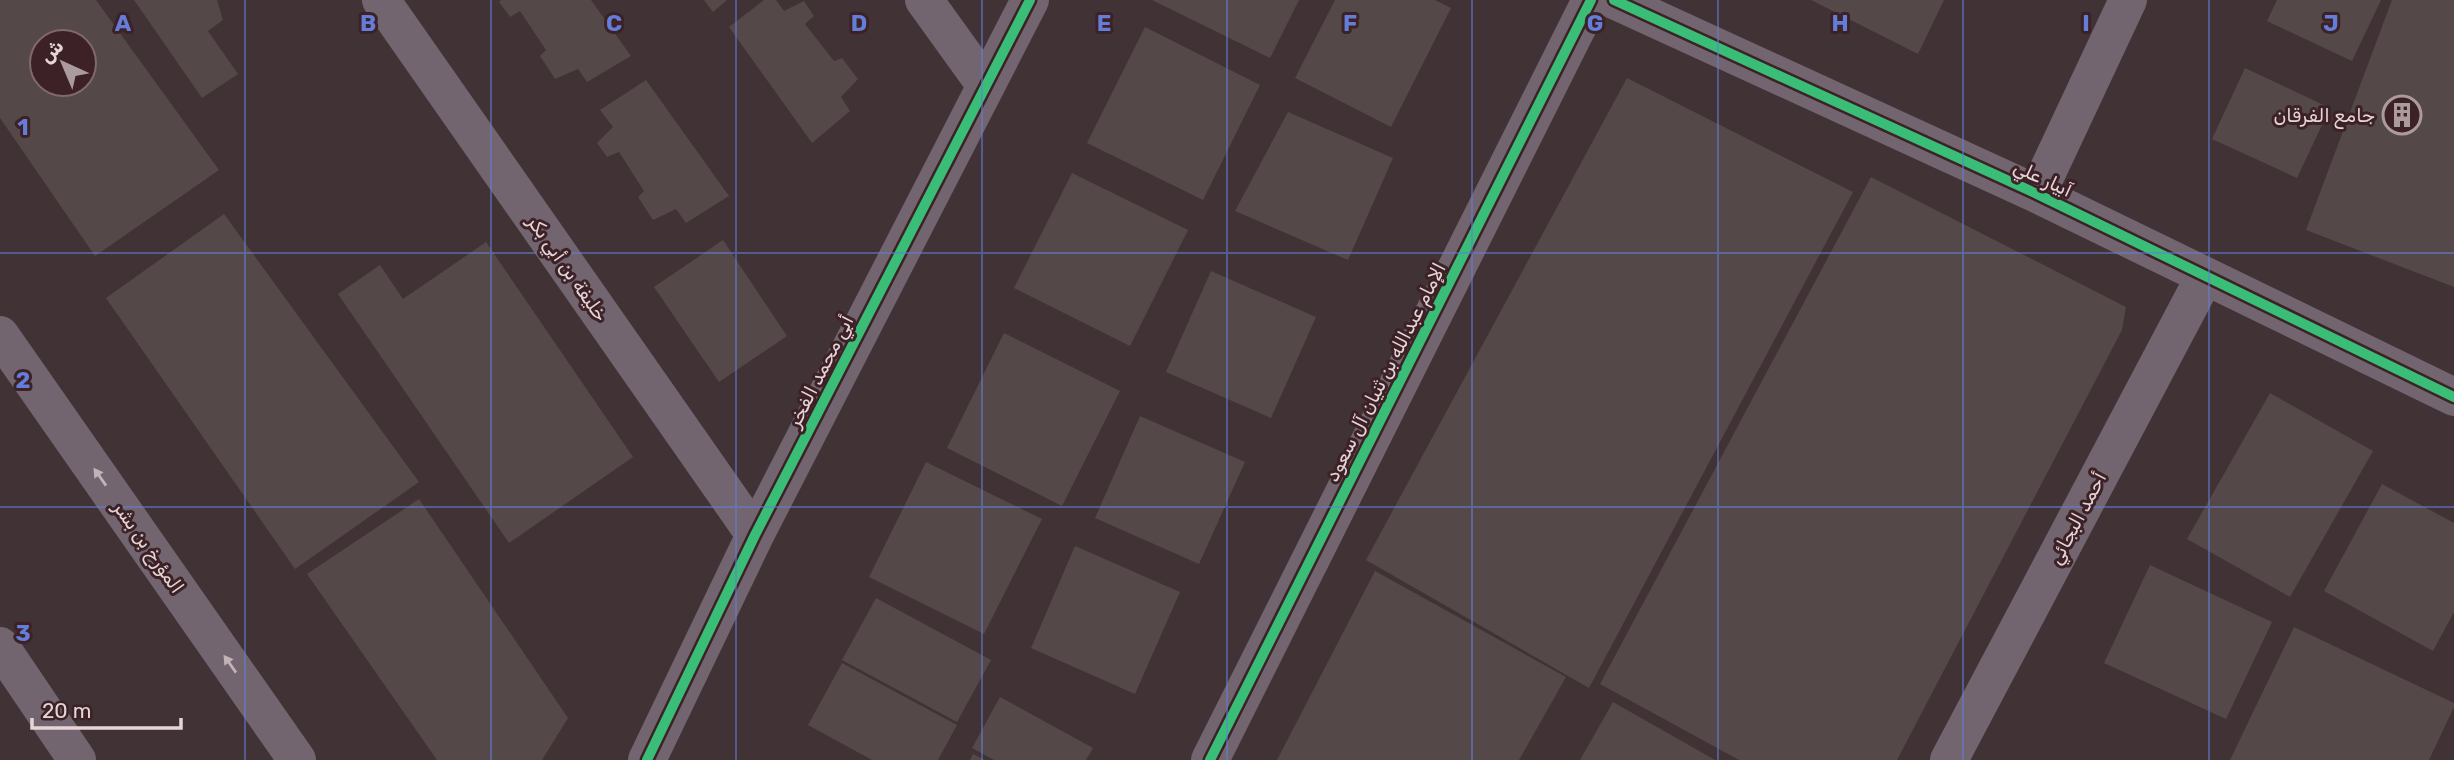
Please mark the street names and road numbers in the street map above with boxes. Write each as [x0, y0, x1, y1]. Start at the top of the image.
street label: آبيار علي [2009, 155, 2076, 205]
street label: خليفة بن أبي بكر [520, 210, 613, 327]
street label: الإمام عبدالله بن ثنيان آل سعود [1320, 259, 1452, 486]
street label: أبي محمد الفخر [782, 311, 861, 433]
street label: أحمد البجائي [2044, 468, 2114, 570]
street label: المؤرخ بن بشر [106, 496, 189, 599]

